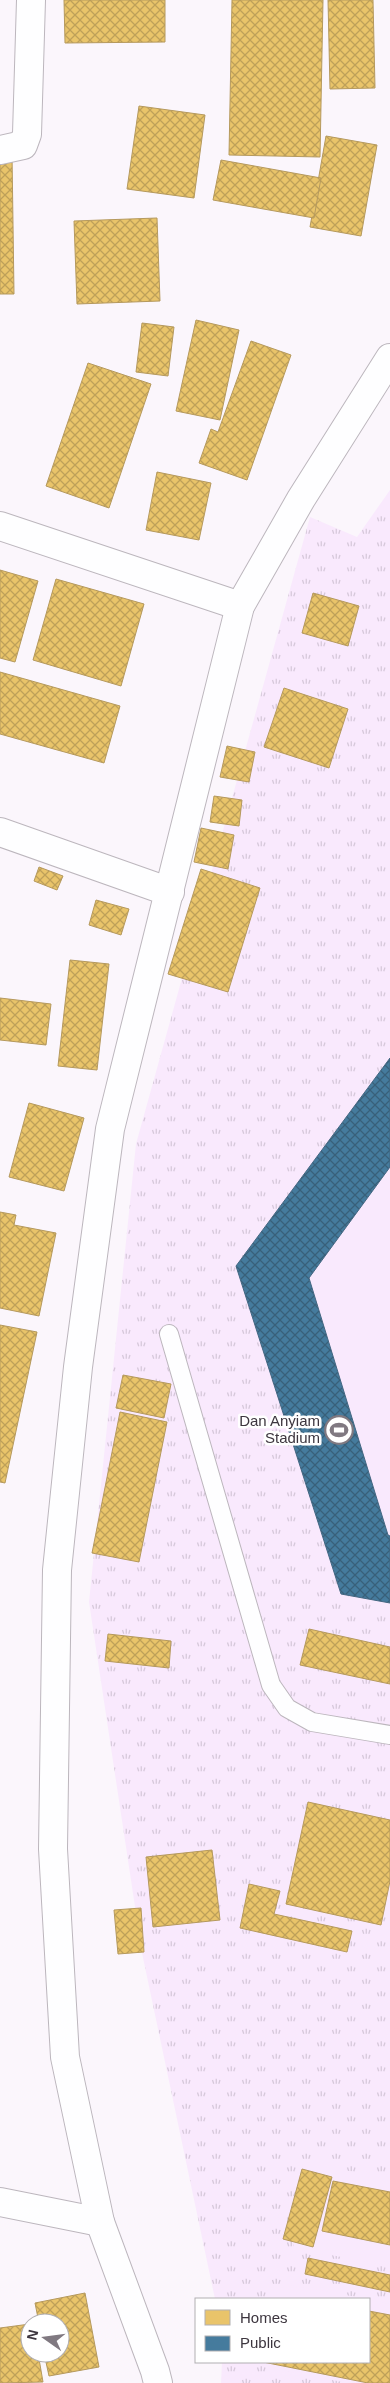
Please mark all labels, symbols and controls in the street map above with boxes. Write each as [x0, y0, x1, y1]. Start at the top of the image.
place label: Dan Anyiam Stadium [239, 1412, 320, 1446]
sports icon: Dan Anyiam Stadium [324, 1415, 354, 1445]
legend [195, 2298, 370, 2363]
text: Homes [240, 2309, 288, 2326]
north arrow [20, 2313, 70, 2363]
text: N [23, 2328, 41, 2342]
text: Public [240, 2334, 281, 2351]

